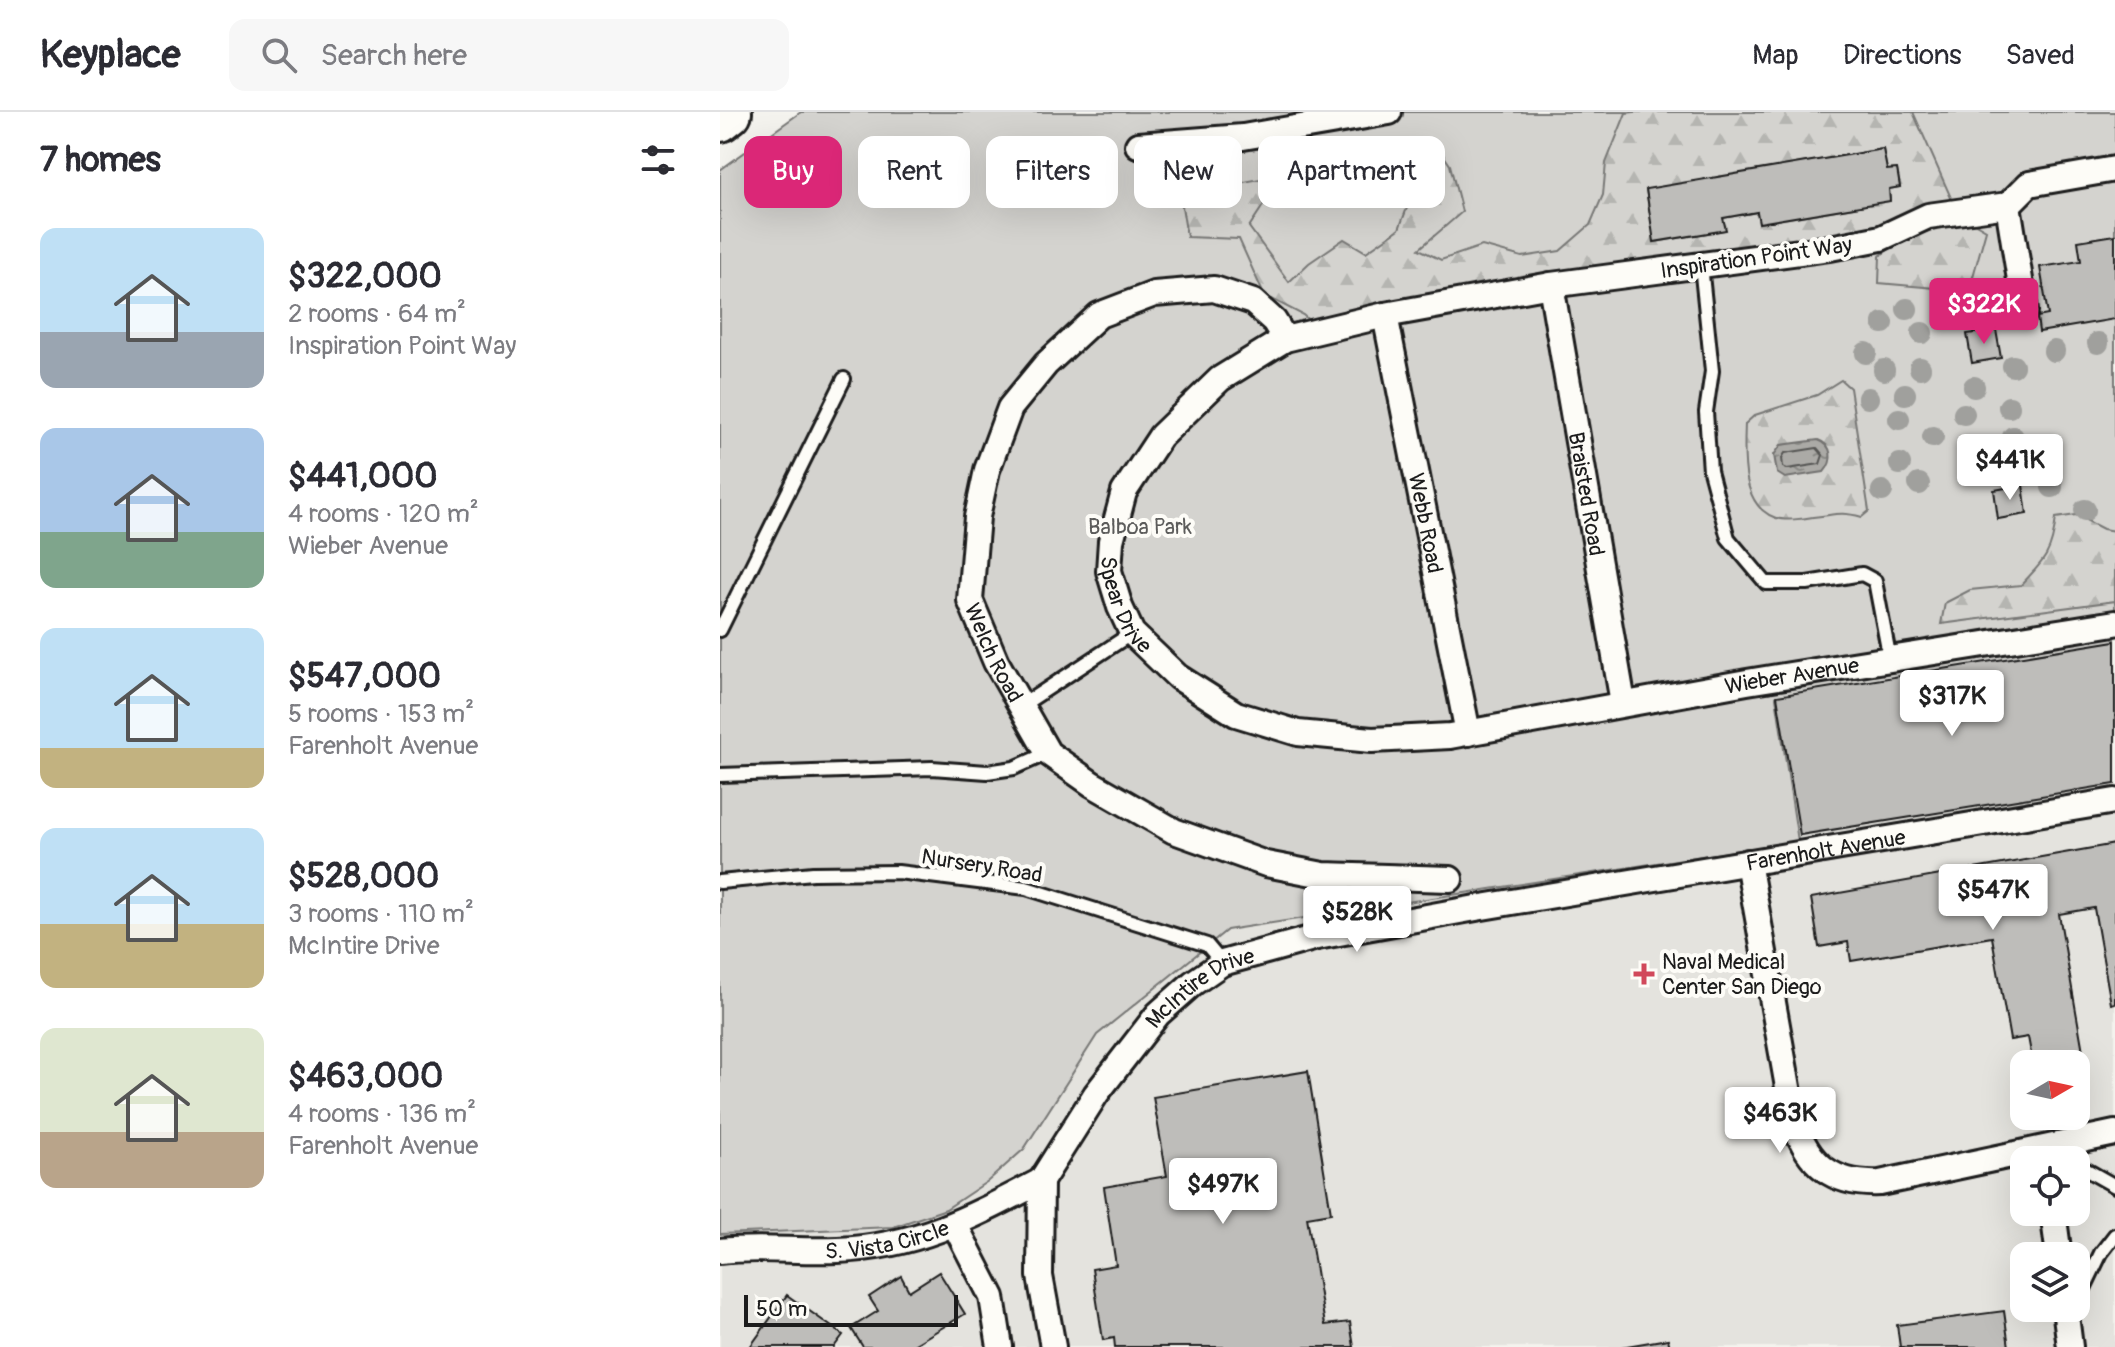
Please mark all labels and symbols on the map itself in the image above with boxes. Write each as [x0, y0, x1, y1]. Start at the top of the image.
street label: Inspiration Point Way [1658, 231, 1854, 285]
pin: $322K [1928, 278, 2040, 346]
street label: Braisted Road [1562, 430, 1610, 558]
pin: $441K [1954, 434, 2066, 502]
street label: Webb Road [1402, 471, 1449, 576]
park label: Balboa Park [1088, 513, 1192, 541]
street label: Spear Drive [1094, 555, 1158, 660]
street label: Welch Road [958, 599, 1029, 708]
street label: Wieber Avenue [1723, 651, 1861, 701]
pin: $317K [1896, 670, 2008, 738]
street label: Farenholt Avenue [1744, 823, 1908, 878]
street label: Nursery Road [919, 843, 1044, 889]
pin: $547K [1937, 864, 2049, 932]
pin: $528K [1301, 886, 1413, 954]
street label: McIntire Drive [1139, 942, 1258, 1034]
place label: Naval Medical Center San Diego [1662, 948, 1822, 1001]
marker: Naval Medical Center San Diego [1633, 963, 1655, 985]
north arrow [2010, 1050, 2090, 1130]
pin: $463K [1724, 1087, 1836, 1155]
pin: $497K [1167, 1158, 1279, 1226]
street label: S. Vista Circle [825, 1214, 953, 1265]
scale bar [744, 1291, 958, 1327]

